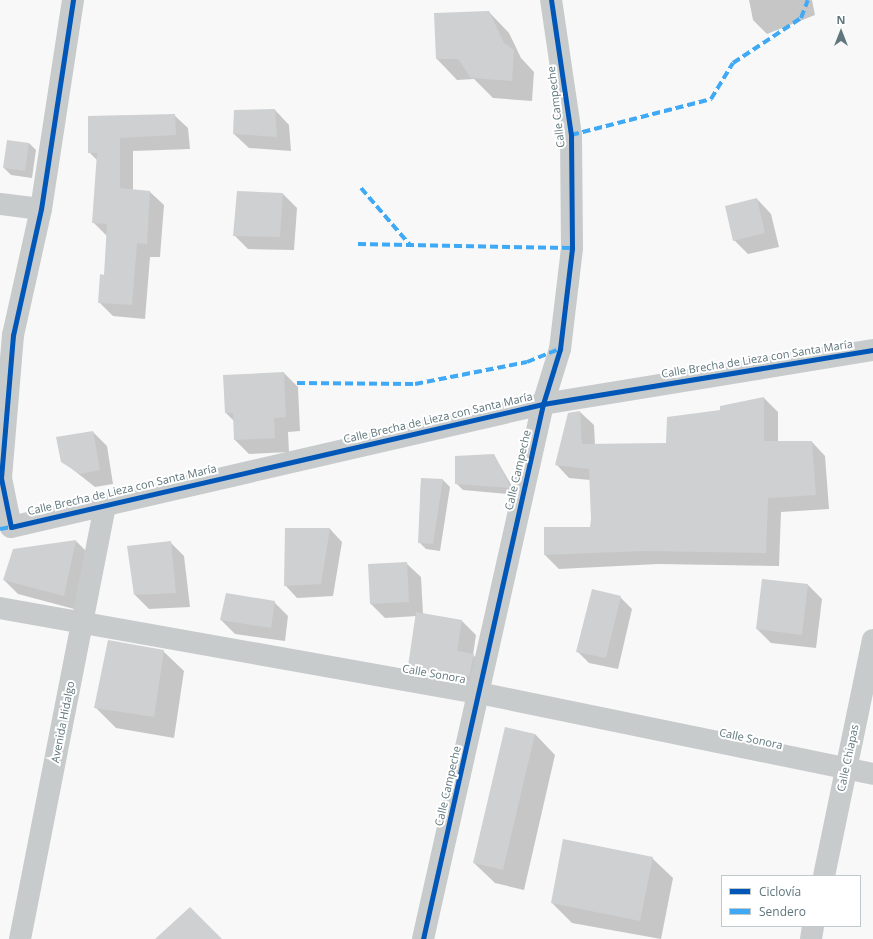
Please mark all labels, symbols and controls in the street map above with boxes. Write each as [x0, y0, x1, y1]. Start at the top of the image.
north arrow [821, 12, 861, 52]
text: N [837, 12, 845, 27]
street label: Calle Campeche [544, 66, 568, 148]
street label: Calle Brecha de Lieza con Santa María [660, 337, 854, 381]
street label: Calle Brecha de Lieza con Santa María [342, 390, 534, 446]
street label: Calle Campeche [502, 429, 534, 511]
street label: Calle Brecha de Lieza con Santa María [26, 462, 218, 518]
street label: Calle Sonora [401, 662, 467, 686]
street label: Avenida Hidalgo [49, 680, 77, 764]
street label: Calle Chiapas [834, 723, 862, 793]
street label: Calle Sonora [718, 726, 784, 752]
street label: Calle Campeche [432, 745, 464, 827]
legend [721, 875, 861, 927]
text: Ciclovía [759, 883, 801, 900]
text: Sendero [759, 903, 806, 920]

